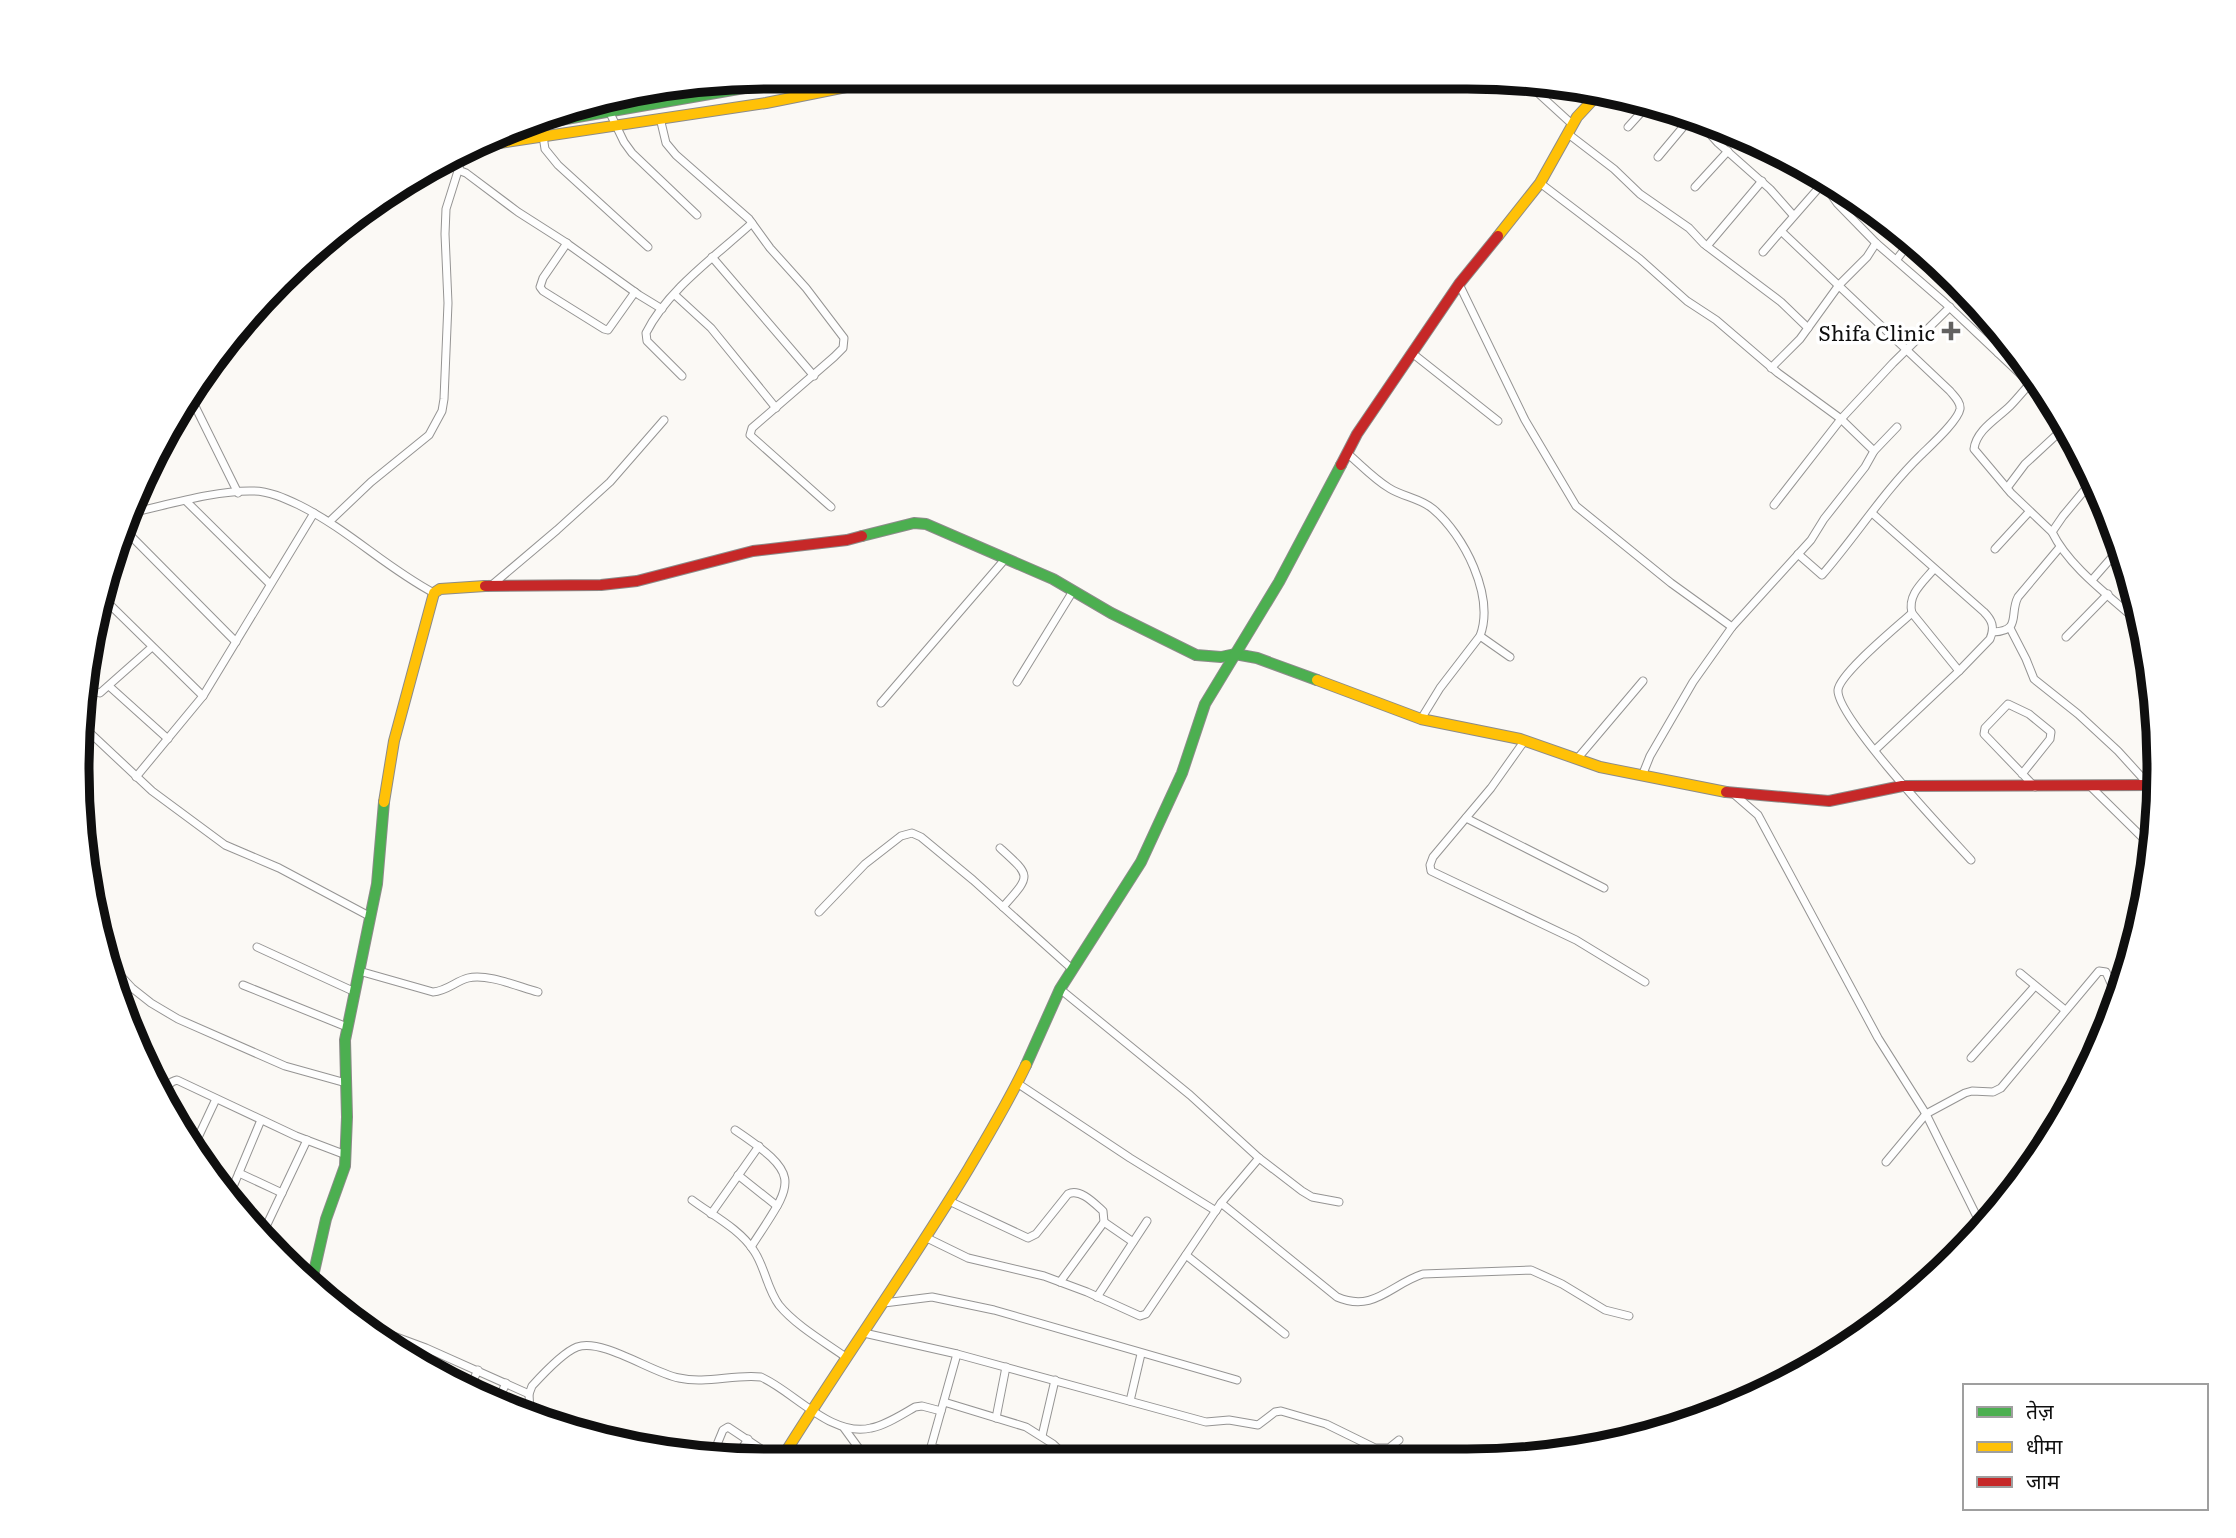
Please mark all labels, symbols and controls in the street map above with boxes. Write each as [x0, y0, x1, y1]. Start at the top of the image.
place label: Shifa Clinic [1818, 316, 1935, 347]
marker: Shifa Clinic [1941, 321, 1961, 341]
legend [1963, 1384, 2208, 1510]
text: तेज़ [2026, 1394, 2054, 1425]
text: धीमा [2026, 1429, 2063, 1460]
text: जाम [2026, 1464, 2060, 1495]

